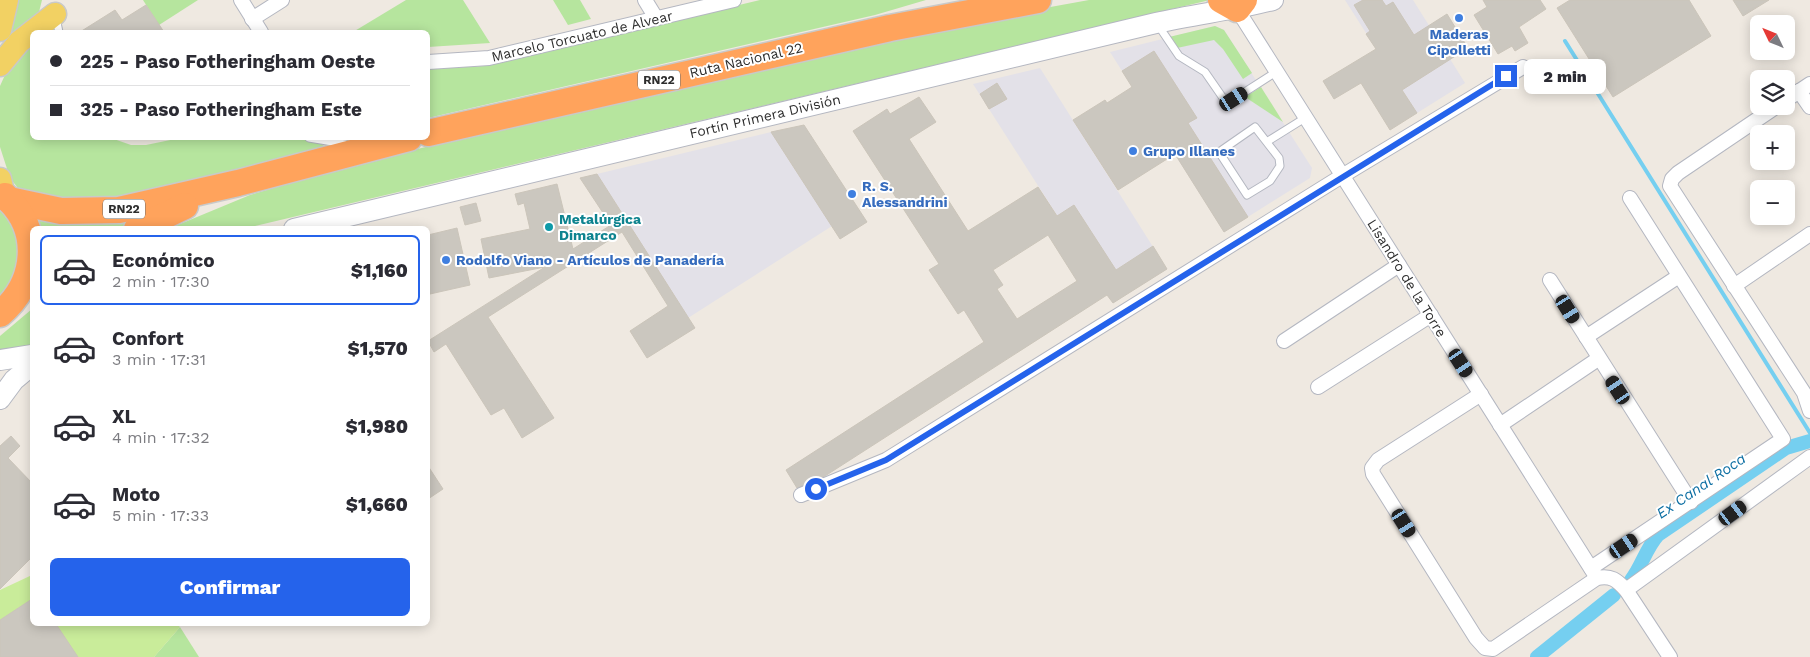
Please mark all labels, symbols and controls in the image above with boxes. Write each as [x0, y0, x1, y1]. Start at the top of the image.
street label: Marcelo Torcuato de Alvear [490, 7, 674, 65]
marker: Maderas Cipolletti [1453, 12, 1465, 24]
north arrow [1750, 15, 1795, 60]
map controls [1750, 15, 1795, 225]
place label: Maderas Cipolletti [1427, 26, 1491, 58]
street label: Ruta Nacional 22 [688, 39, 804, 81]
text: 225 - Paso Fotheringham Oeste [80, 50, 375, 73]
callout: 2 min [1524, 58, 1606, 94]
route end [1495, 65, 1517, 87]
text: 2 min [1543, 67, 1587, 86]
road number: RN22 [638, 70, 680, 90]
button: layers [1750, 70, 1795, 115]
car [1217, 85, 1250, 113]
street label: Fortín Primera División [688, 91, 842, 141]
text: 325 - Paso Fotheringham Este [80, 98, 362, 121]
button: + [1750, 125, 1795, 170]
place label: Grupo Illanes [1143, 143, 1236, 159]
marker: Grupo Illanes [1127, 145, 1139, 157]
place label: R. S. Alessandrini [862, 178, 948, 210]
button: − [1750, 180, 1795, 225]
marker: R. S. Alessandrini [846, 188, 858, 200]
road number: RN22 [103, 200, 145, 218]
place label: Metalúrgica Dimarco [559, 211, 642, 243]
street label: Lisandro de la Torre [1364, 216, 1450, 340]
marker: Metalúrgica Dimarco [543, 221, 555, 233]
icon: car [52, 248, 97, 293]
text: Económico [112, 249, 215, 272]
place label: Rodolfo Viano - Artículos de Panadería [456, 252, 725, 268]
marker: Rodolfo Viano - Artículos de Panadería [440, 254, 452, 266]
text: $1,160 [351, 259, 408, 282]
text: 2 min · 17:30 [112, 272, 210, 291]
car [1553, 292, 1582, 326]
icon: car [52, 326, 97, 371]
text: Confort [112, 327, 183, 350]
text: $1,570 [348, 337, 408, 360]
car [1446, 346, 1475, 380]
text: 3 min · 17:31 [112, 350, 206, 369]
car [1603, 373, 1632, 407]
icon: car [52, 404, 97, 449]
text: XL [112, 405, 136, 428]
text: $1,980 [345, 415, 408, 438]
text: 4 min · 17:32 [112, 428, 209, 447]
water label: Ex Canal Roca [1653, 449, 1749, 523]
route start [805, 478, 827, 500]
icon: car [52, 482, 97, 527]
text: Moto [112, 483, 160, 506]
text: $1,660 [346, 493, 408, 516]
car [1716, 498, 1749, 528]
text: 5 min · 17:33 [112, 506, 209, 525]
car [1389, 506, 1418, 540]
car [1607, 531, 1640, 561]
button: Confirmar [50, 558, 410, 616]

